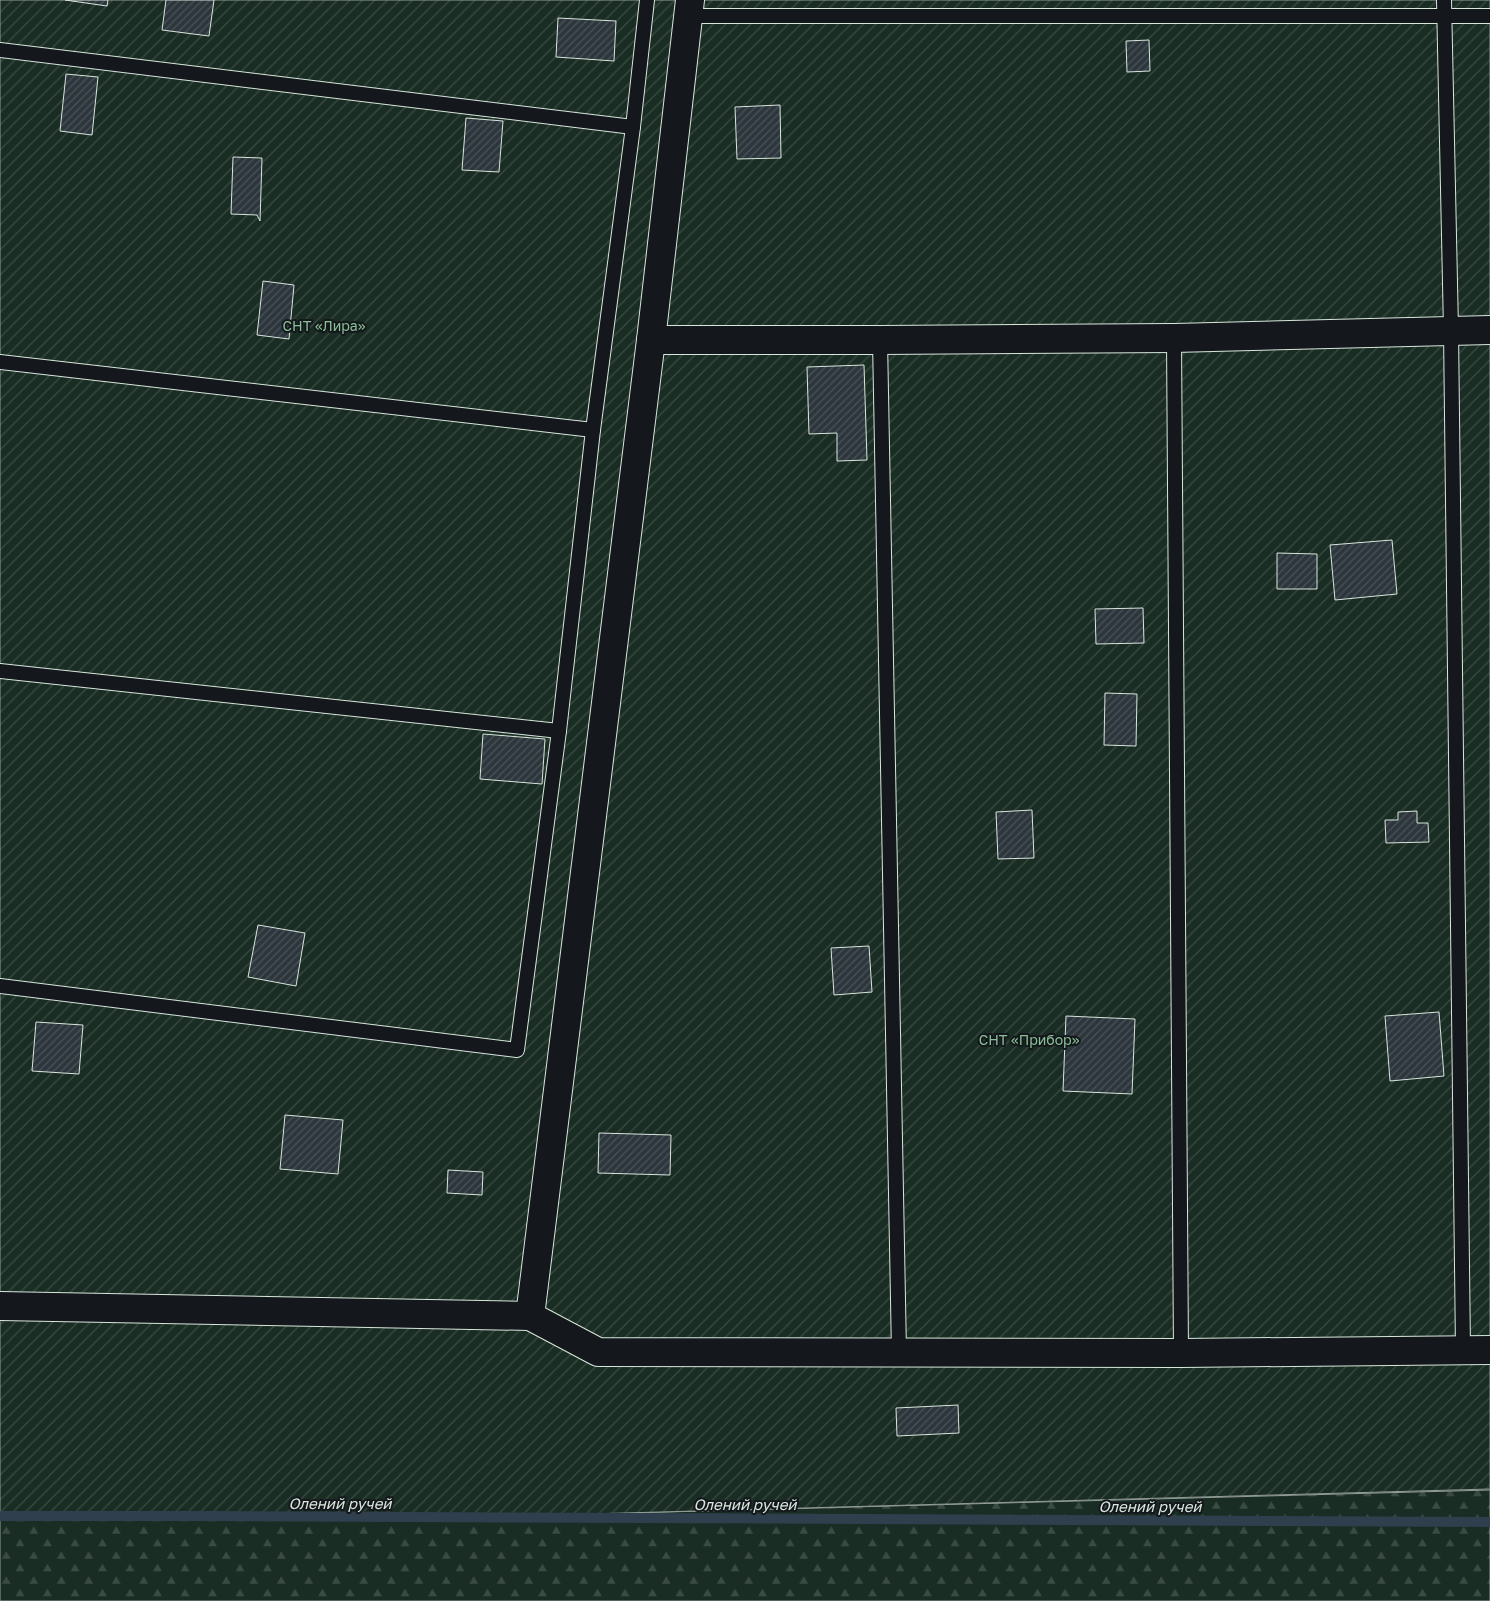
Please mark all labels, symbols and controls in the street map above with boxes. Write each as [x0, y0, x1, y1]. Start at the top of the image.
park label: СНТ «Лира» [283, 317, 366, 334]
park label: СНТ «Прибор» [979, 1031, 1080, 1048]
water label: Олений ручей [289, 1494, 392, 1513]
water label: Олений ручей [694, 1495, 797, 1514]
water label: Олений ручей [1099, 1497, 1202, 1516]

